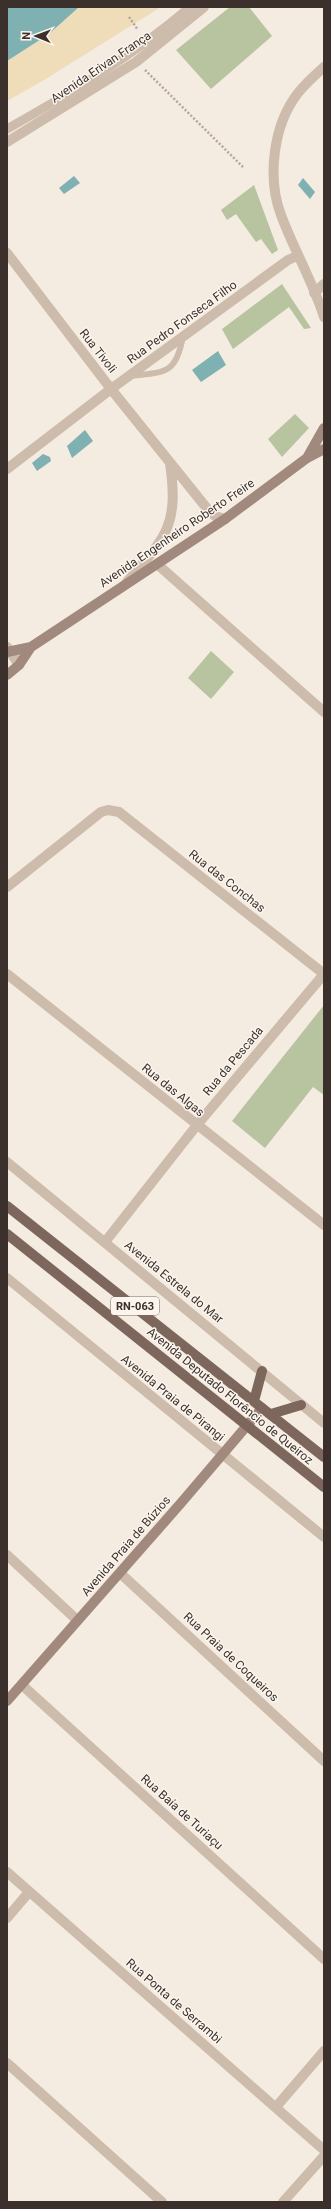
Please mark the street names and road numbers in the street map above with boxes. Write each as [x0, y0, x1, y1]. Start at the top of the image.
street label: Avenida Erivan França [48, 28, 154, 106]
street label: Rua Pedro Fonseca Filho [124, 277, 240, 367]
street label: Rua Tivoli [77, 326, 119, 376]
street label: Avenida Engenheiro Roberto Freire [97, 476, 257, 590]
street label: Rua das Conchas [186, 847, 268, 915]
street label: Rua da Pescada [200, 1024, 266, 1098]
street label: Rua das Algas [139, 1061, 207, 1119]
street label: Avenida Estrela do Mar [122, 1238, 226, 1326]
road number: RN-063 [111, 1297, 159, 1315]
street label: Avenida Deputado Florêncio de Queiroz [144, 1325, 316, 1467]
street label: Avenida Praia de Pirangi [118, 1352, 228, 1444]
street label: Avenida Praia de Búzios [79, 1493, 173, 1599]
street label: Rua Praia de Coqueiros [181, 1609, 281, 1705]
street label: Rua Baía de Turiaçu [138, 1772, 226, 1852]
street label: Rua Ponta de Serrambi [123, 1956, 225, 2046]

